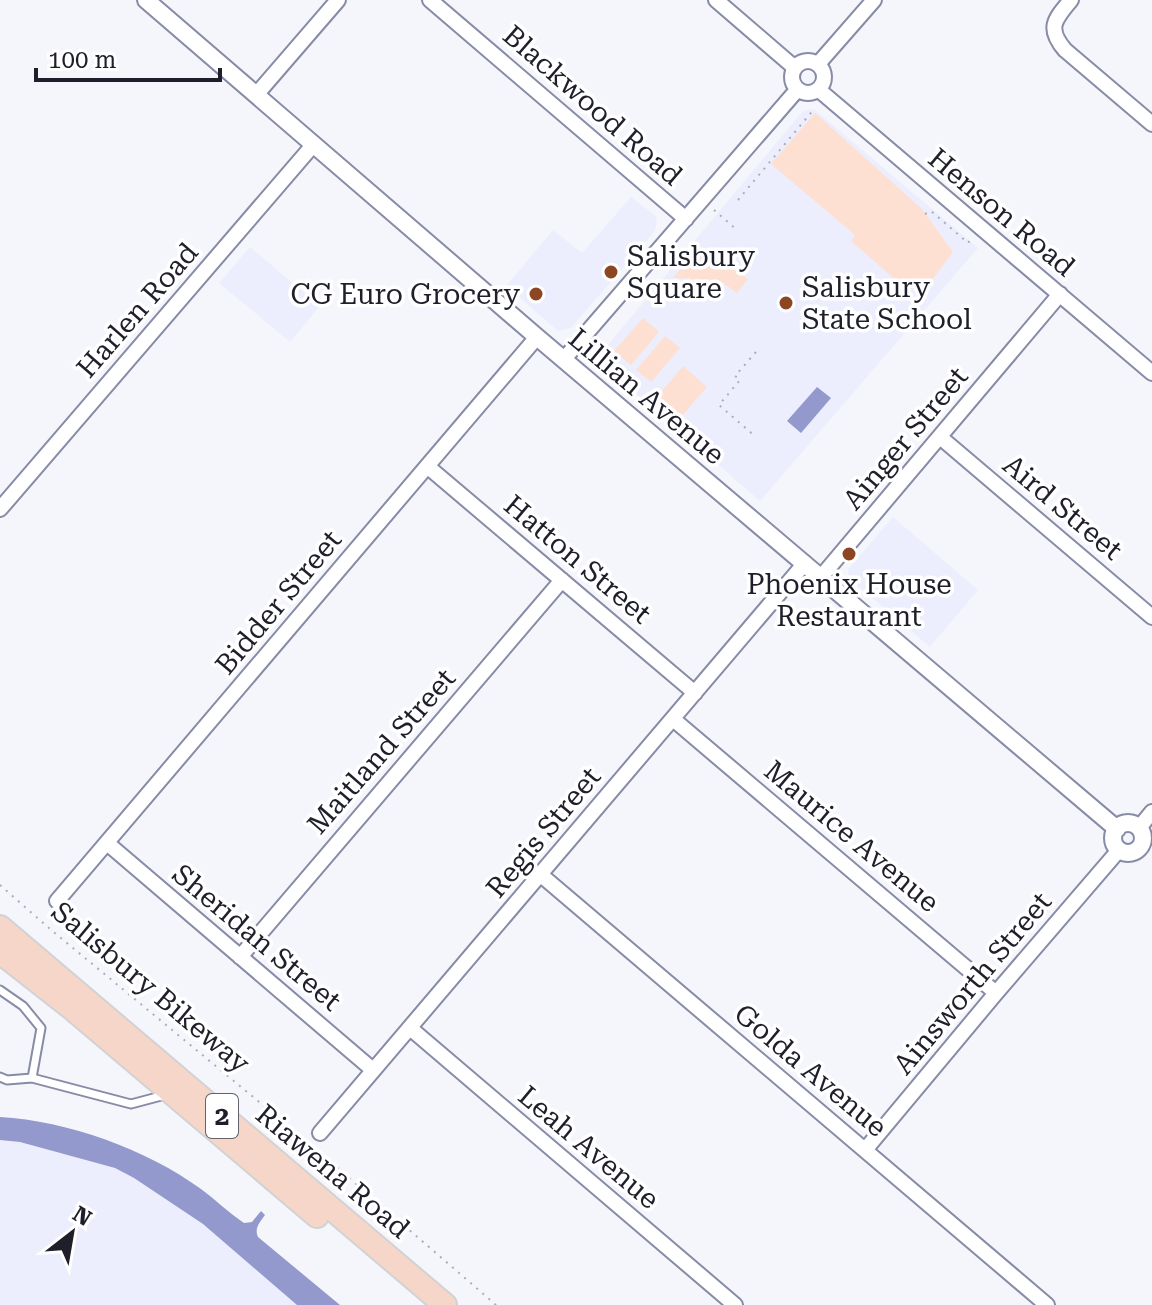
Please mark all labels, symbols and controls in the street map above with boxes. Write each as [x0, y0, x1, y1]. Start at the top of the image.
street label: Blackwood Road [496, 19, 689, 192]
scale bar [36, 32, 220, 82]
text: 100 m [48, 46, 116, 74]
street label: Henson Road [922, 142, 1082, 283]
street label: Harlen Road [70, 236, 205, 384]
place label: Salisbury Square [627, 240, 755, 305]
marker: Salisbury Square [602, 263, 620, 281]
place label: Salisbury State School [802, 271, 972, 336]
place label: CG Euro Grocery [290, 278, 520, 311]
marker: CG Euro Grocery [527, 285, 545, 303]
marker: Salisbury State School [777, 294, 795, 312]
street label: Lillian Avenue [562, 322, 731, 471]
street label: Ainger Street [836, 360, 975, 516]
street label: Aird Street [997, 448, 1129, 567]
street label: Hatton Street [498, 488, 658, 630]
street label: Bidder Street [209, 524, 348, 681]
marker: Phoenix House Restaurant [840, 545, 858, 563]
place label: Phoenix House Restaurant [746, 568, 952, 633]
street label: Maitland Street [301, 662, 462, 841]
street label: Maurice Avenue [758, 754, 946, 919]
street label: Regis Street [479, 760, 607, 904]
street label: Sheridan Street [166, 857, 348, 1017]
street label: Ainsworth Street [887, 886, 1058, 1081]
street label: Salisbury Bikeway [45, 895, 257, 1080]
street label: Golda Avenue [728, 997, 894, 1144]
street label: Leah Avenue [512, 1079, 666, 1216]
road number: 2 [206, 1094, 238, 1138]
street label: Riawena Road [249, 1098, 416, 1245]
north arrow [32, 1193, 112, 1273]
text: N [68, 1201, 96, 1231]

